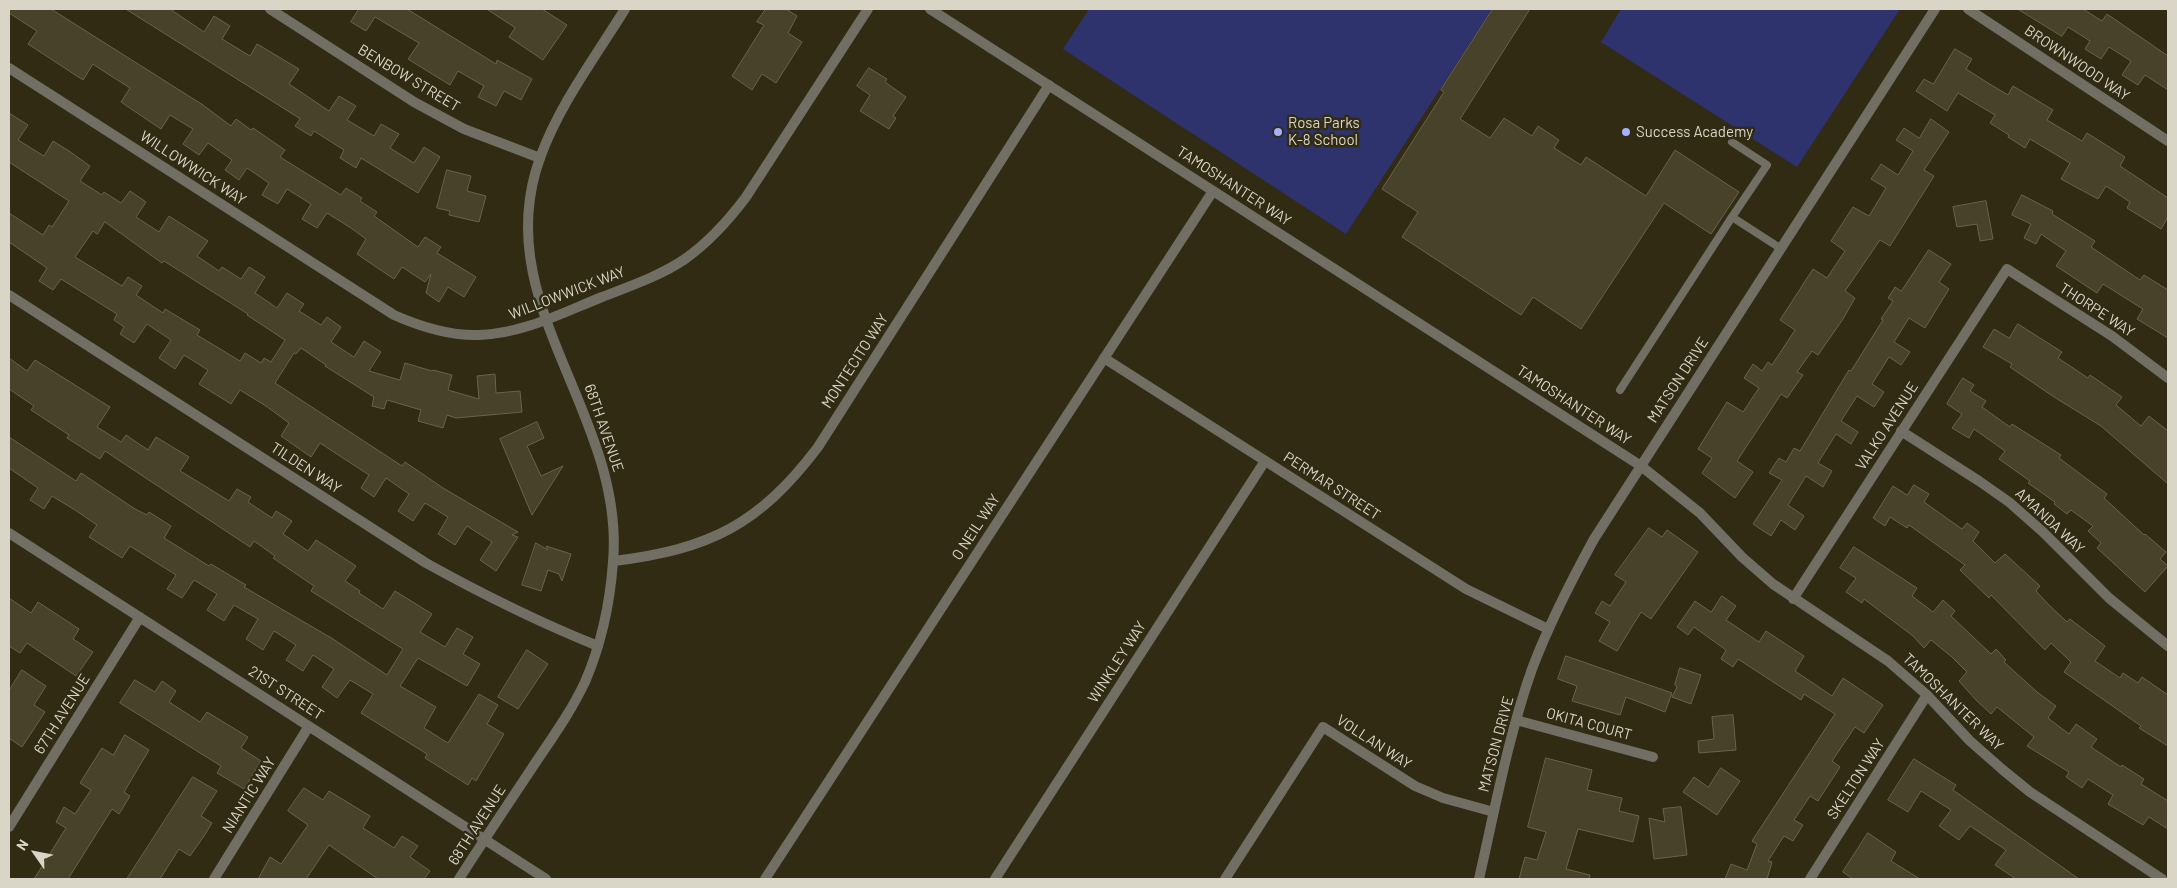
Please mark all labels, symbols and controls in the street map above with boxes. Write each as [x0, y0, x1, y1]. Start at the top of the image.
street label: BROWNWOOD WAY [2021, 21, 2133, 105]
street label: BENBOW STREET [355, 40, 463, 116]
place label: Rosa Parks K-8 School [1288, 114, 1360, 149]
place label: Success Academy [1636, 123, 1753, 141]
marker: Rosa Parks K-8 School [1272, 126, 1284, 138]
marker: Success Academy [1620, 126, 1632, 138]
street label: WILLOWWICK WAY [136, 127, 250, 209]
street label: TAMOSHANTER WAY [1173, 142, 1295, 230]
street label: WILLOWWICK WAY [506, 263, 628, 323]
street label: THORPE WAY [2056, 279, 2138, 341]
street label: MONTECITO WAY [818, 310, 892, 412]
street label: MATSON DRIVE [1644, 334, 1712, 426]
street label: TAMOSHANTER WAY [1513, 361, 1635, 449]
street label: VALKO AVENUE [1852, 379, 1922, 473]
street label: 68TH AVENUE [581, 382, 627, 474]
street label: TILDEN WAY [267, 438, 345, 498]
street label: PERMAR STREET [1280, 448, 1384, 524]
street label: AMANDA WAY [2012, 484, 2088, 558]
street label: O NEIL WAY [948, 491, 1004, 563]
street label: WINKLEY WAY [1084, 618, 1150, 706]
street label: TAMOSHANTER WAY [1899, 649, 2007, 755]
street label: 21ST STREET [245, 662, 327, 724]
street label: 67TH AVENUE [30, 671, 94, 757]
street label: MATSON DRIVE [1475, 694, 1517, 794]
street label: OKITA COURT [1544, 704, 1634, 744]
street label: VOLLAN WAY [1333, 711, 1415, 773]
street label: SKELTON WAY [1823, 735, 1889, 823]
street label: NIANTIC WAY [219, 754, 279, 836]
street label: 68TH AVENUE [444, 782, 510, 868]
north arrow [10, 828, 60, 878]
text: N [12, 836, 32, 853]

